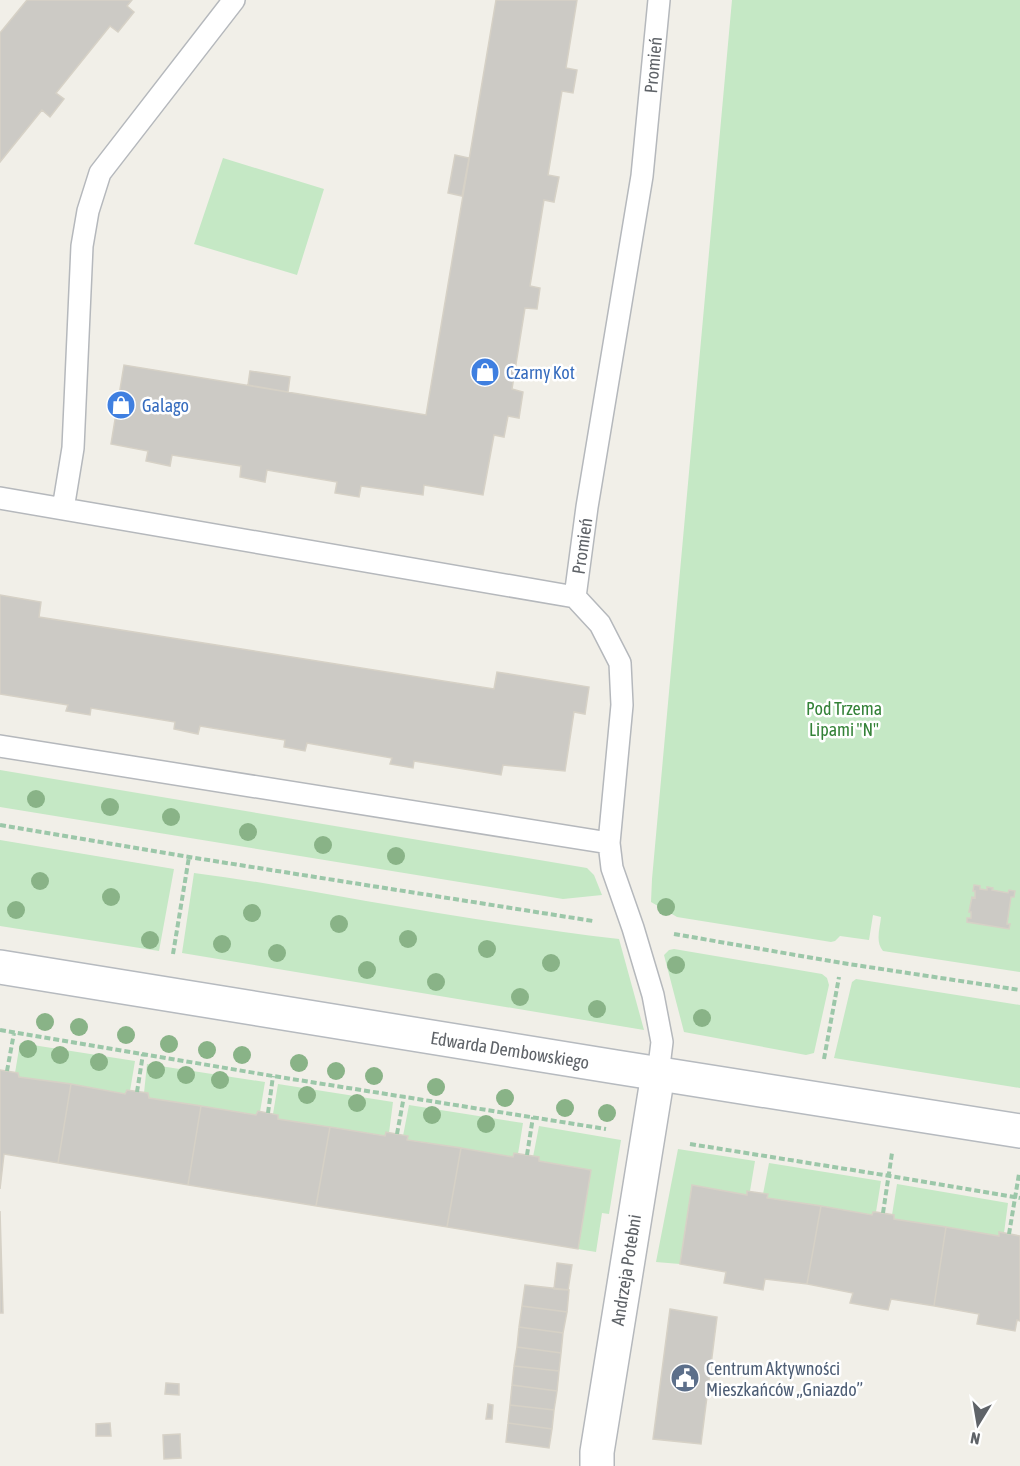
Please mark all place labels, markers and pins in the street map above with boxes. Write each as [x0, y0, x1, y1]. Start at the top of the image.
shop icon: Czarny Kot [469, 356, 501, 388]
place label: Czarny Kot [506, 362, 575, 383]
shop icon: Galago [105, 389, 137, 421]
place label: Galago [142, 395, 189, 416]
place label: Centrum Aktywności Mieszkańców „Gniazdo” [706, 1358, 863, 1400]
public building icon: Centrum Aktywności Mieszkańców „Gniazdo” [669, 1362, 701, 1394]

